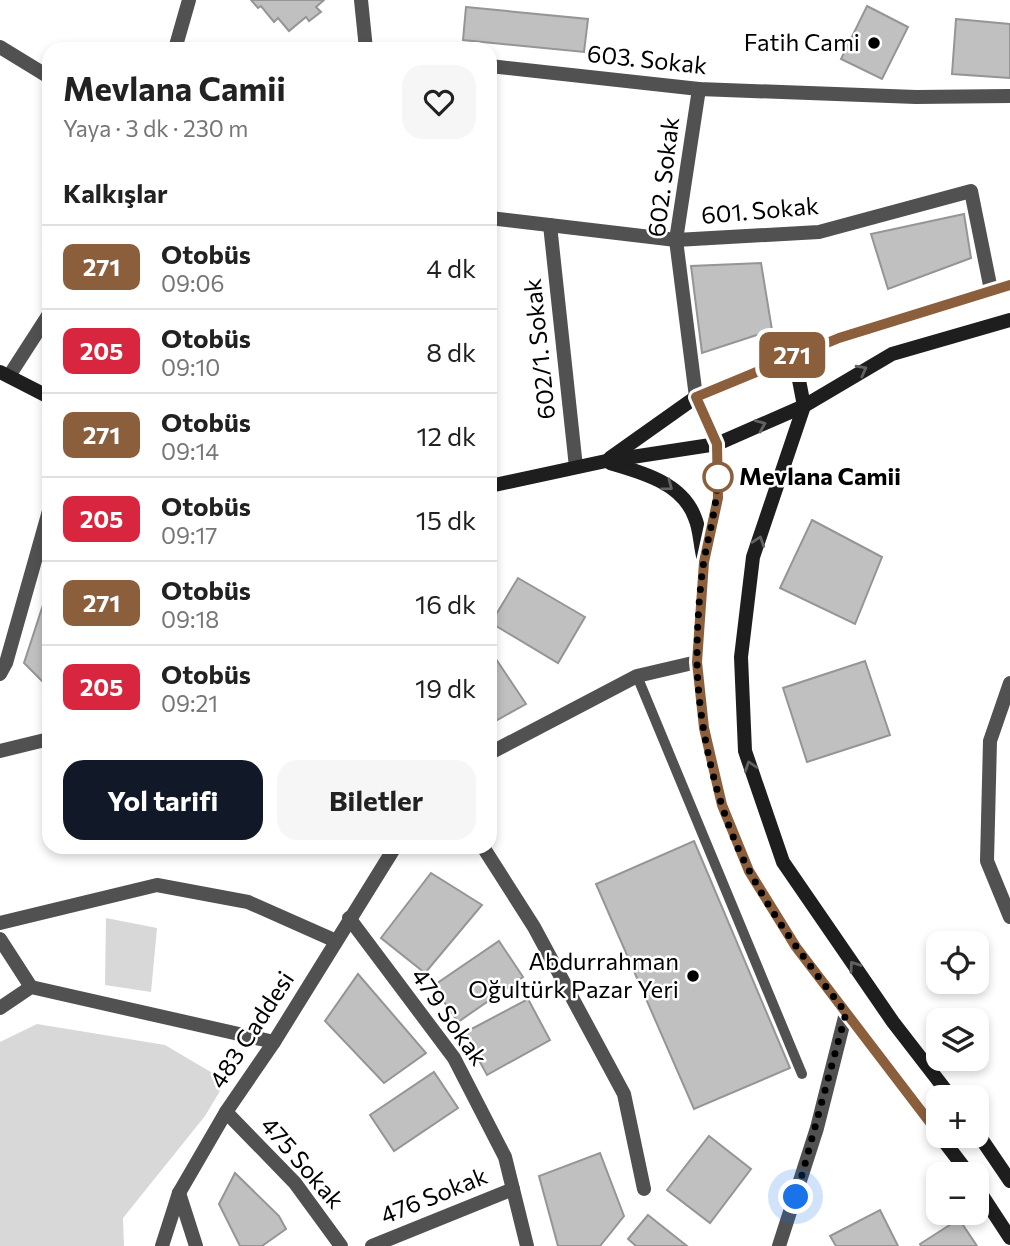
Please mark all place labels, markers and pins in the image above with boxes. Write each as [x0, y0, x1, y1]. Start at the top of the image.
place label: Fatih Cami [744, 27, 860, 56]
marker: Fatih Cami [866, 35, 882, 51]
place label: Mevlana Camii [739, 461, 901, 490]
marker: Mevlana Camii [703, 462, 733, 492]
place label: Abdurrahman Oğultürk Pazar Yeri [468, 946, 679, 1003]
marker: Abdurrahman Oğultürk Pazar Yeri [685, 968, 701, 984]

